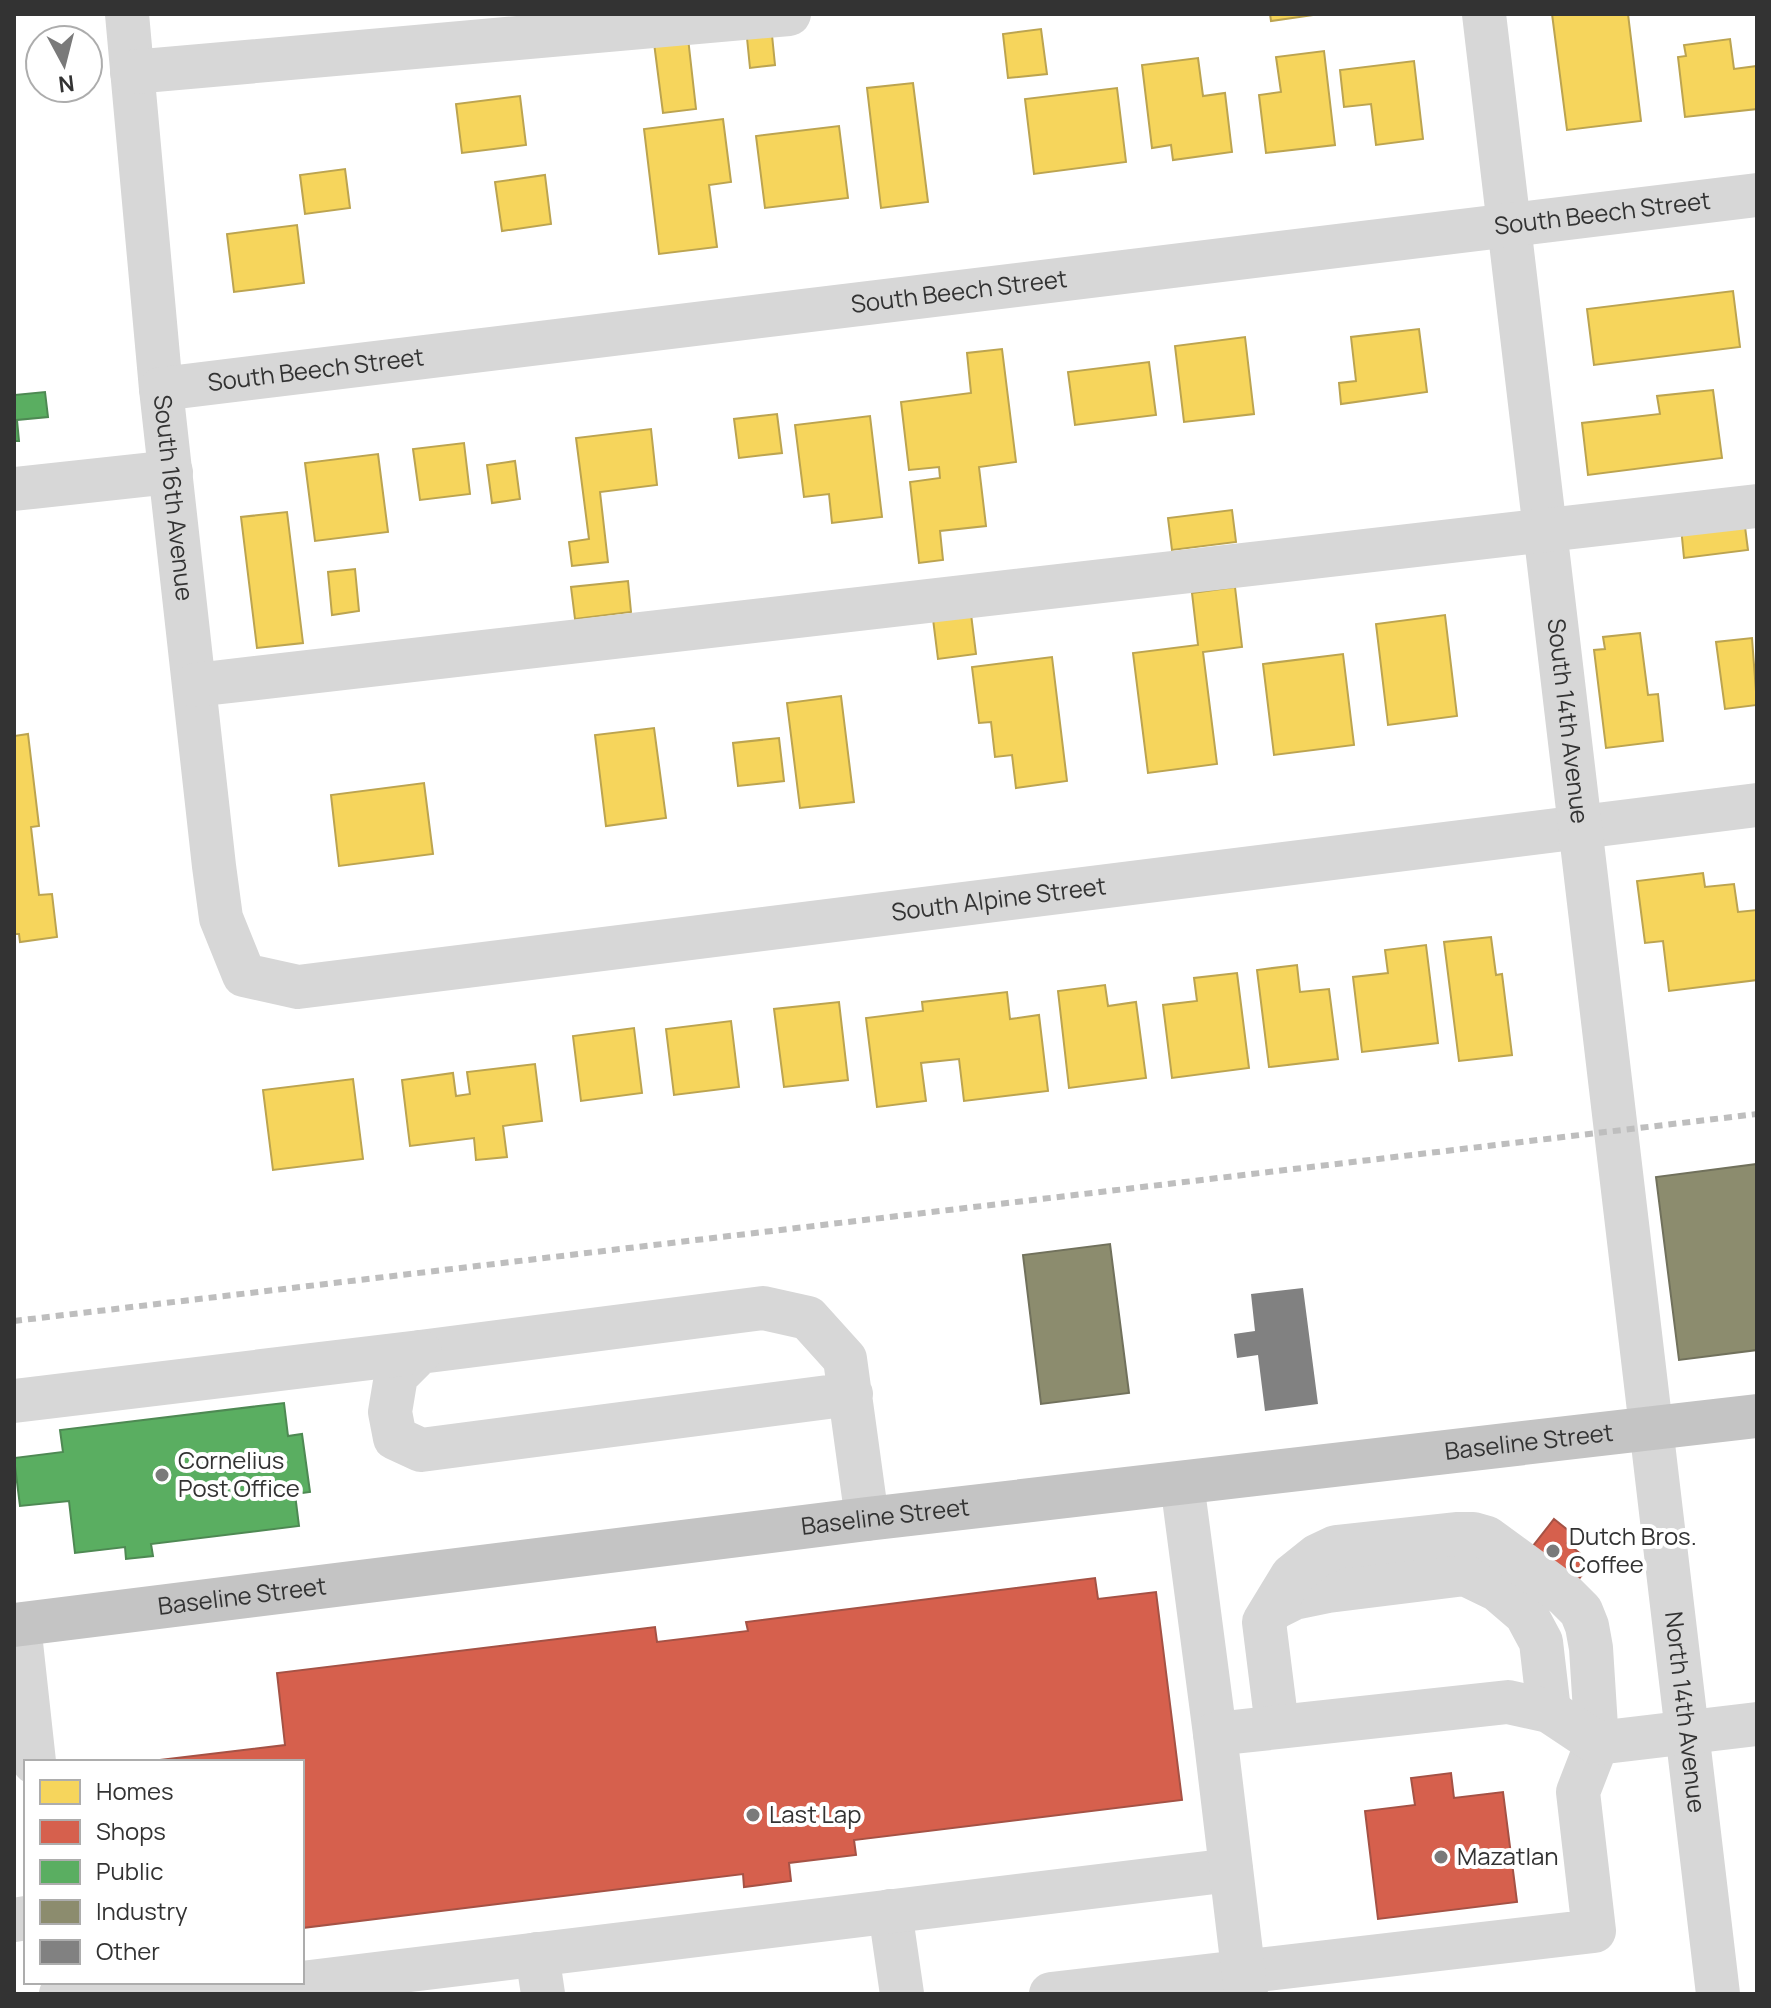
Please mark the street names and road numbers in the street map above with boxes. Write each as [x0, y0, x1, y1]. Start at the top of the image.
street label: South Beech Street [1492, 183, 1712, 242]
street label: South Beech Street [849, 261, 1069, 320]
street label: South Beech Street [206, 339, 426, 398]
street label: South 16th Avenue [147, 393, 202, 602]
street label: South 14th Avenue [1541, 616, 1598, 825]
street label: South Alpine Street [889, 868, 1108, 928]
street label: Baseline Street [1443, 1415, 1615, 1467]
street label: Baseline Street [799, 1489, 971, 1542]
street label: Baseline Street [156, 1568, 328, 1622]
street label: North 14th Avenue [1658, 1610, 1714, 1814]

